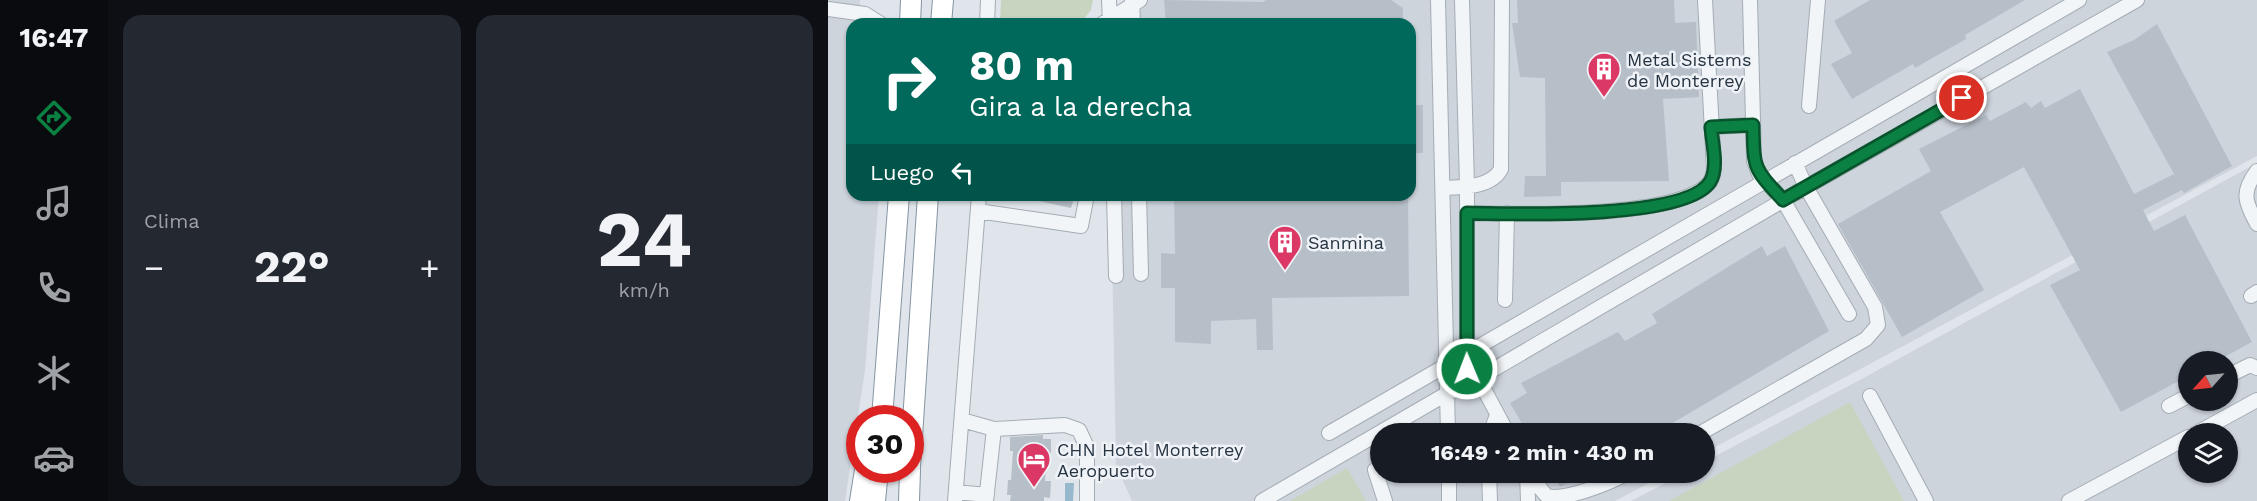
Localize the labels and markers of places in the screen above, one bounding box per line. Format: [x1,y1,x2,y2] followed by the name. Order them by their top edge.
[1627,49,1751,91] place label: Metal Sistems de Monterrey
[1586,51,1622,98] building icon: Metal Sistems de Monterrey
[1936,72,1987,123] pin
[1267,224,1303,271] building icon: Sanmina
[1308,232,1384,253] place label: Sanmina
[1057,439,1244,481] place label: CHN Hotel Monterrey Aeropuerto
[1016,441,1052,488] hotel icon: CHN Hotel Monterrey Aeropuerto

